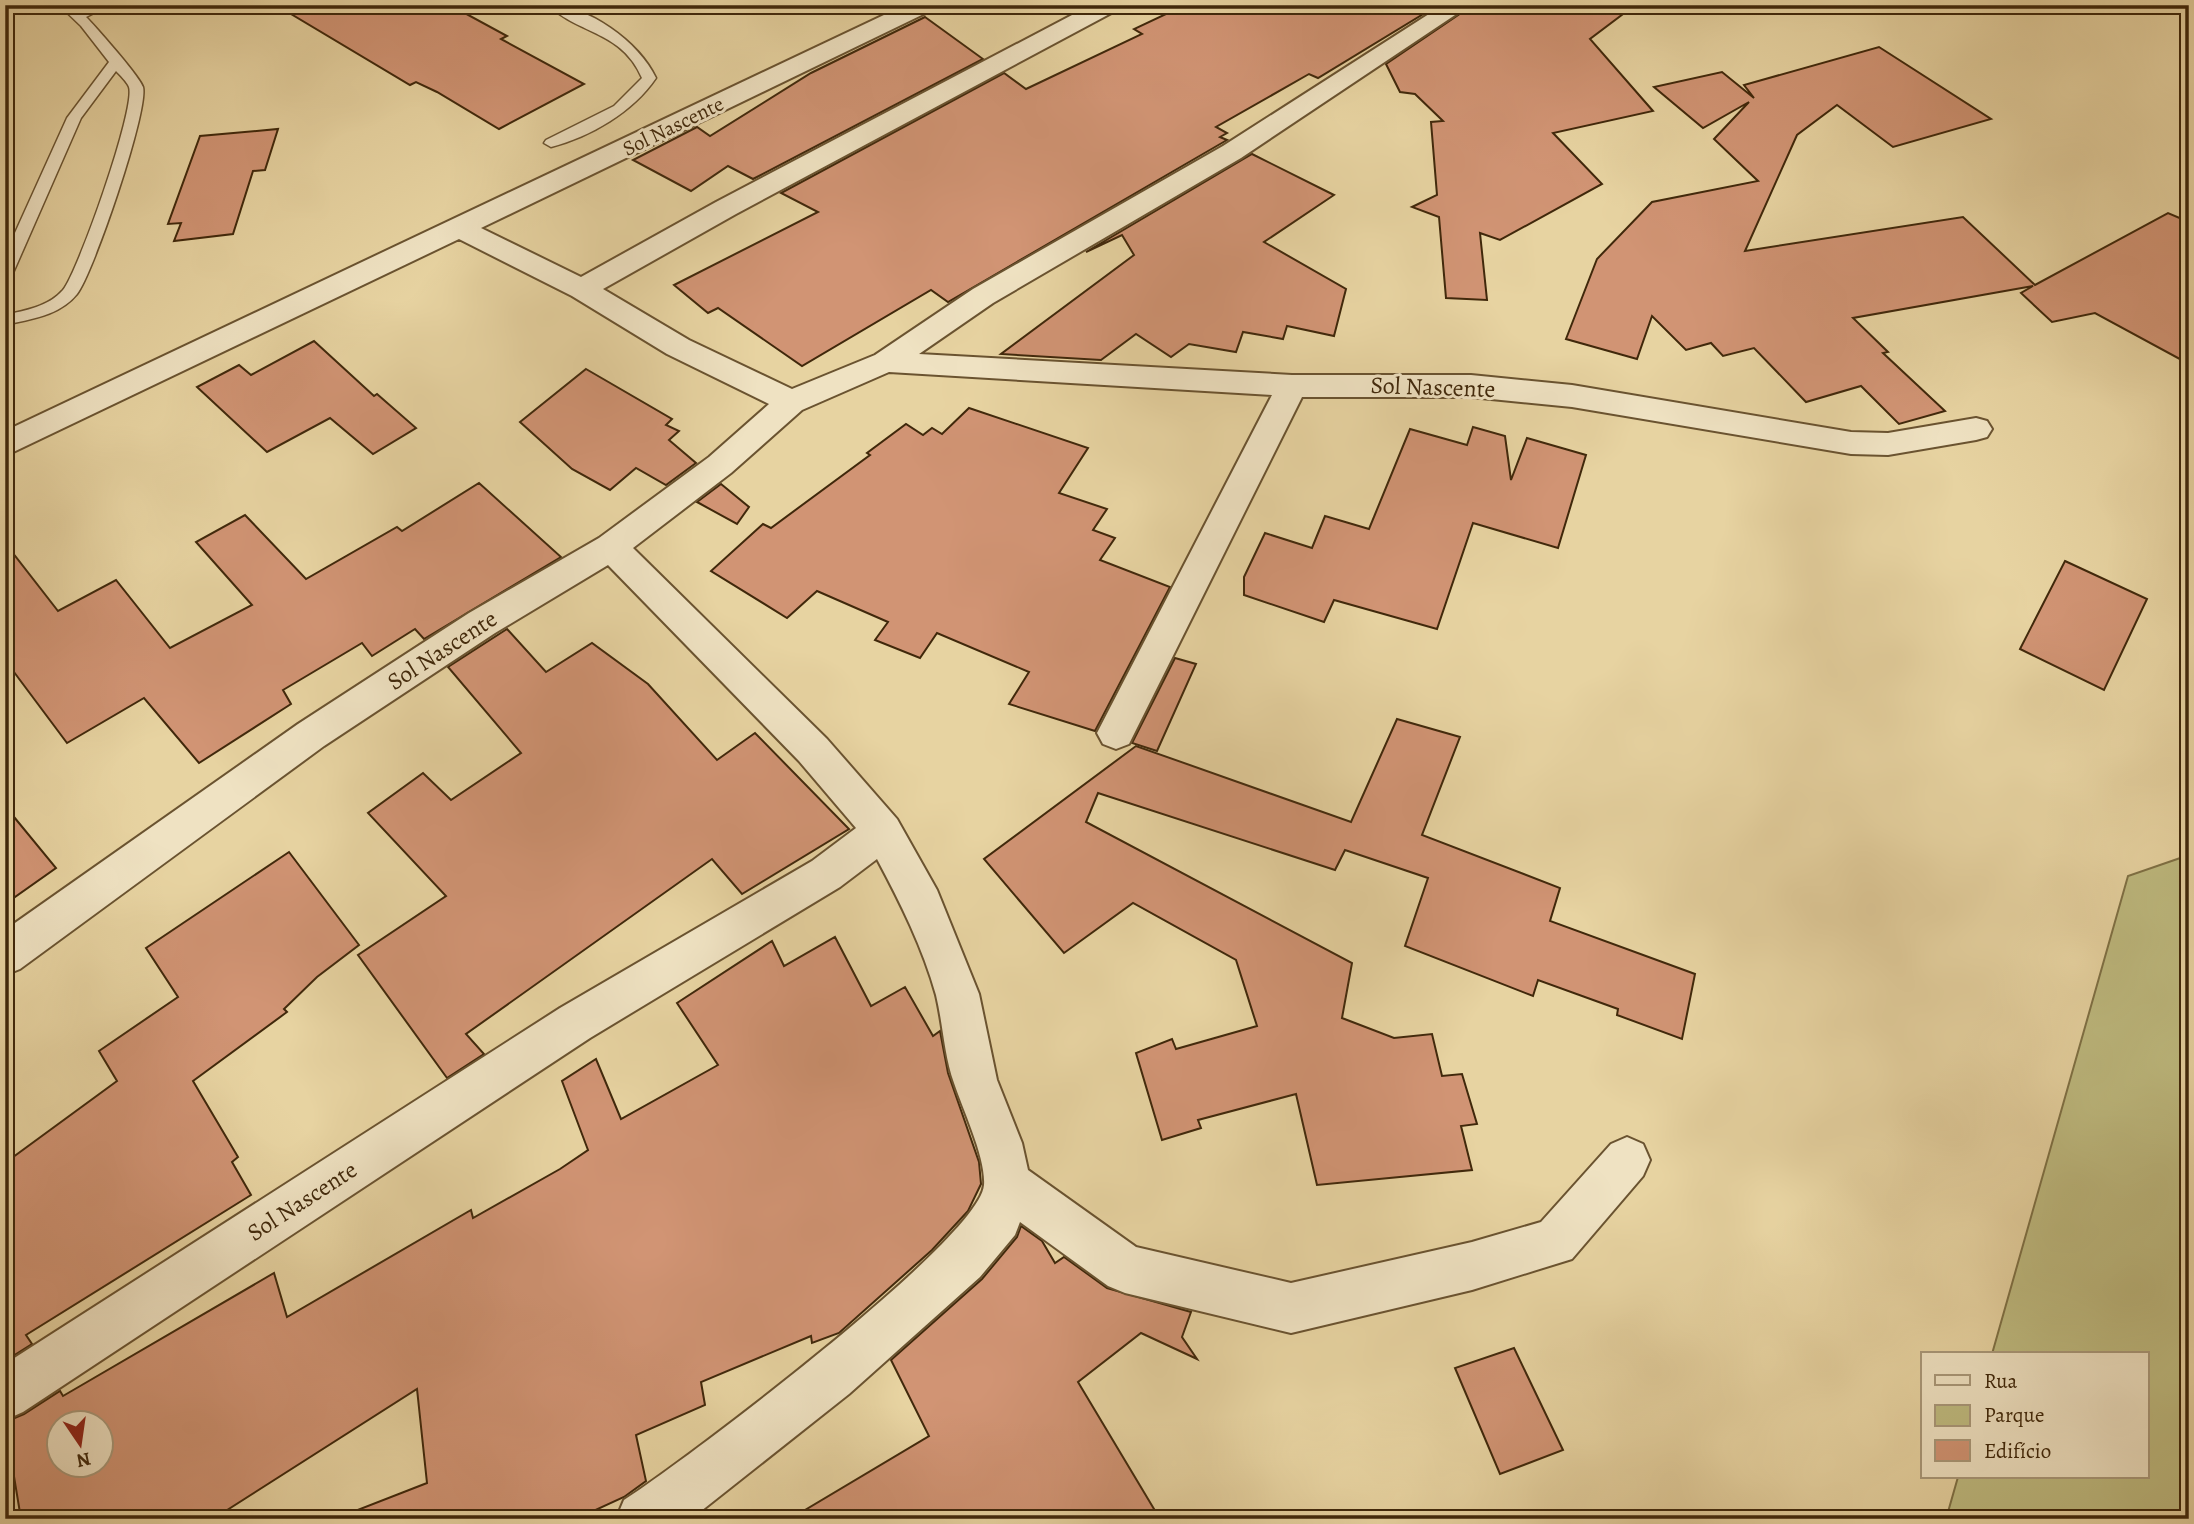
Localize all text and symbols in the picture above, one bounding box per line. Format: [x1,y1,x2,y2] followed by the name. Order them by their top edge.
[618,89,728,163] street label: Sol Nascente
[1370,369,1496,405] street label: Sol Nascente
[381,603,503,697] street label: Sol Nascente
[241,1154,363,1248] street label: Sol Nascente
[1921,1352,2148,1478] legend
[1984,1367,2018,1395] text: Rua
[1984,1401,2044,1429] text: Parque
[46,1408,116,1478] north arrow
[1984,1437,2051,1465] text: Edifício
[74,1445,93,1474] text: N

